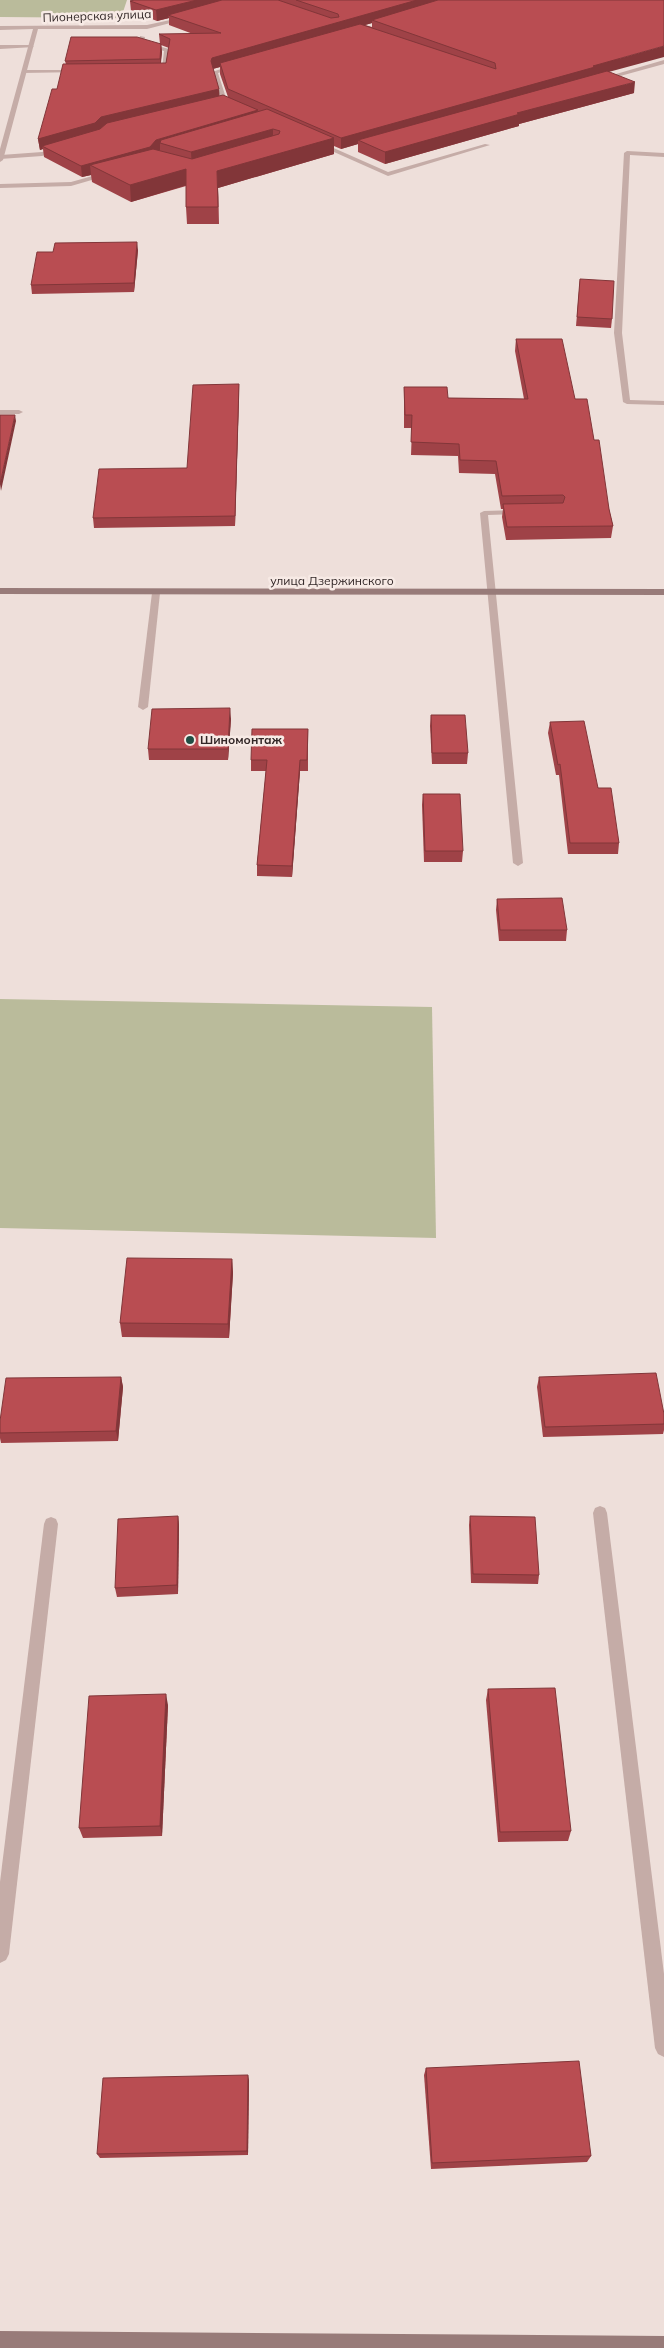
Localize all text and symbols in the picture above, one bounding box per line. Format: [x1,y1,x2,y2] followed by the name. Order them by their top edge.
[42,6,152,25] street label: Пионерская улица
[270,573,394,588] street label: улица Дзержинского
[200,732,283,747] place label: Шиномонтаж
[184,734,196,746] marker: Шиномонтаж

